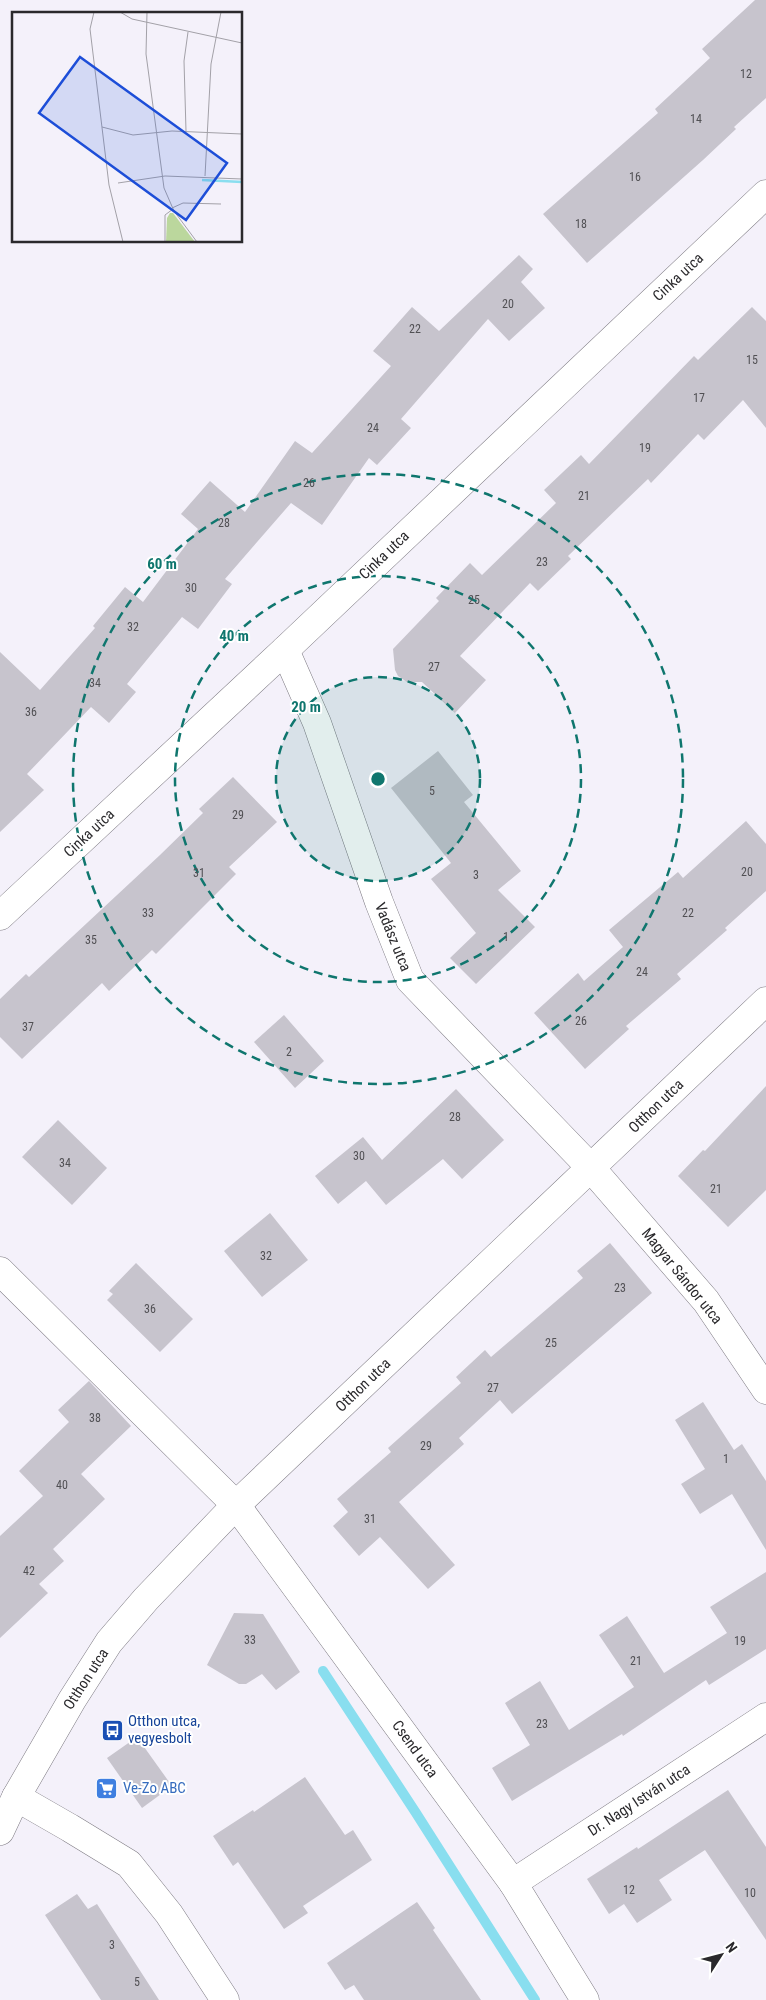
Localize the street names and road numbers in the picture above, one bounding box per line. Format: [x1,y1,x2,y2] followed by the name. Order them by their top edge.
[649,249,707,305] street label: Cinka utca
[355,527,413,583] street label: Cinka utca
[60,805,118,861] street label: Cinka utca
[371,900,415,974] street label: Vadász utca
[625,1075,687,1137] street label: Otthon utca
[638,1224,726,1328] street label: Magyar Sándor utca
[332,1354,394,1416] street label: Otthon utca
[60,1645,112,1713] street label: Otthon utca
[388,1717,442,1781] street label: Csend utca
[585,1760,693,1840] street label: Dr. Nagy István utca

